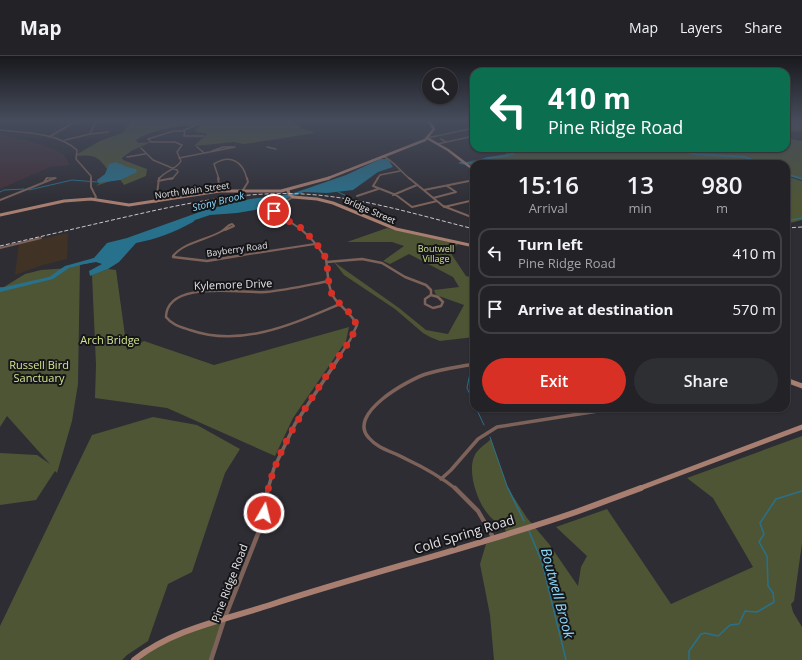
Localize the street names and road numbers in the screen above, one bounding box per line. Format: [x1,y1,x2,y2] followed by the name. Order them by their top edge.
[154,178,230,202] street label: North Main Street
[342,193,398,227] street label: Bridge Street
[206,238,268,260] street label: Bayberry Road
[194,275,272,293] street label: Kylemore Drive
[412,510,516,558] street label: Cold Spring Road
[207,542,251,624] street label: Pine Ridge Road

